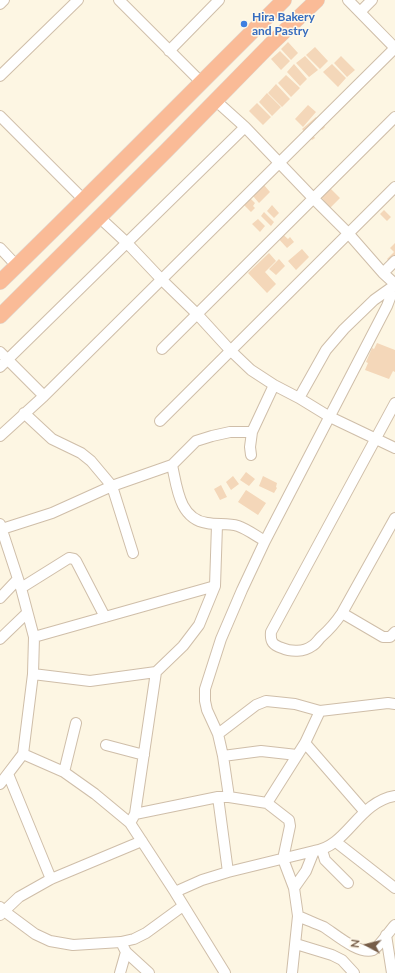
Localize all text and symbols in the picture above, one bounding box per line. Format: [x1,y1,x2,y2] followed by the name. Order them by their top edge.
[252,10,315,38] place label: Hira Bakery and Pastry
[239,19,249,29] marker: Hira Bakery and Pastry
[347,925,387,965] north arrow
[348,938,362,948] text: N

